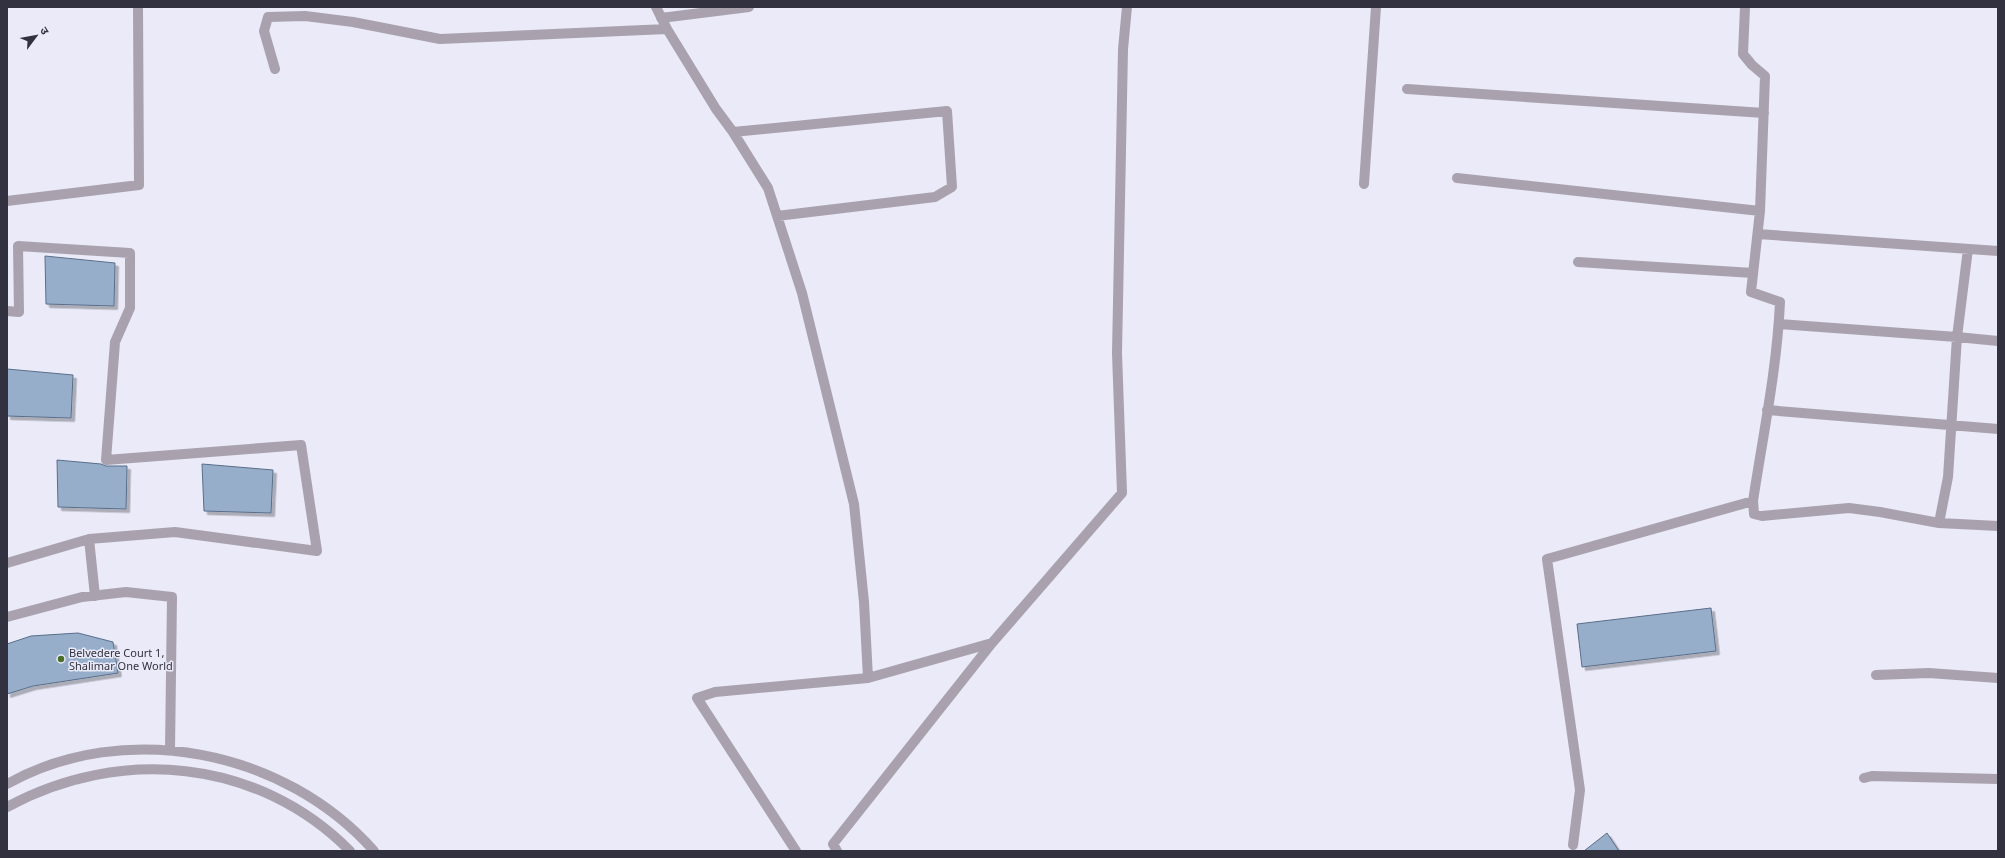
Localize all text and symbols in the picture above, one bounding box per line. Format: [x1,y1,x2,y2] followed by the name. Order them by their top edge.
[16,16,56,56] north arrow
[37,24,53,38] text: उ
[69,645,173,673] place label: Belvedere Court 1, Shalimar One World
[56,654,66,664] marker: Belvedere Court 1, Shalimar One World

